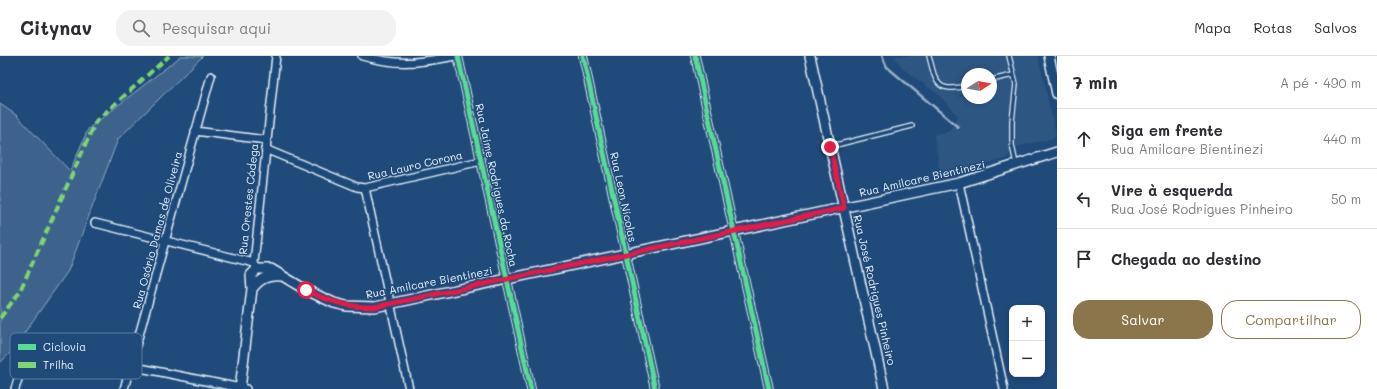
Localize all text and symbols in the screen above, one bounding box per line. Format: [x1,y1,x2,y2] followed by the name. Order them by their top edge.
[116,10,396,46] search box
[20,15,92,40] text: Citynav
[130,17,152,39] icon: search
[162,18,271,38] text: Pesquisar aqui
[1194,18,1231,37] text: Mapa
[1253,18,1292,37] text: Rotas
[1314,18,1357,37] text: Salvos
[961,68,997,104] north arrow
[1073,71,1118,93] text: 7 min
[1280,74,1361,91] text: A pé · 490 m
[472,102,522,268] street label: Rua Jaime Rodrigues da Rocha
[1111,120,1223,140] text: Siga em frente
[1073,128,1095,150] icon: ahead
[1323,130,1361,147] text: 440 m
[821,138,839,156] route end
[1111,140,1263,157] text: Rua Amilcare Bientinezi
[235,143,261,255] street label: Rua Orestes Códega
[366,147,464,183] street label: Rua Lauro Corona
[129,150,185,310] street label: Rua Osório Damas de Oliveira
[607,151,641,243] street label: Rua Leon Nícolas
[858,156,986,200] street label: Rua Amilcare Bientinezi
[1111,180,1233,200] text: Vire à esquerda
[1073,188,1095,210] icon: left
[1331,190,1361,207] text: 50 m
[1111,200,1293,217] text: Rua José Rodrigues Pinheiro
[850,213,900,367] street label: Rua José Rodrigues Pinheiro
[1073,248,1095,270] icon: arrive
[1111,249,1261,269] text: Chegada ao destino
[364,262,494,302] street label: Rua Amilcare Bientinezi
[297,281,315,299] route start
[1073,300,1213,339] button: Salvar
[1221,300,1361,339] button: Compartilhar
[1009,305,1045,377] map controls
[1009,305,1045,341] button: +
[10,333,142,379] legend
[43,339,86,354] text: Ciclovia
[1009,341,1045,377] button: −
[43,357,74,372] text: Trilha

